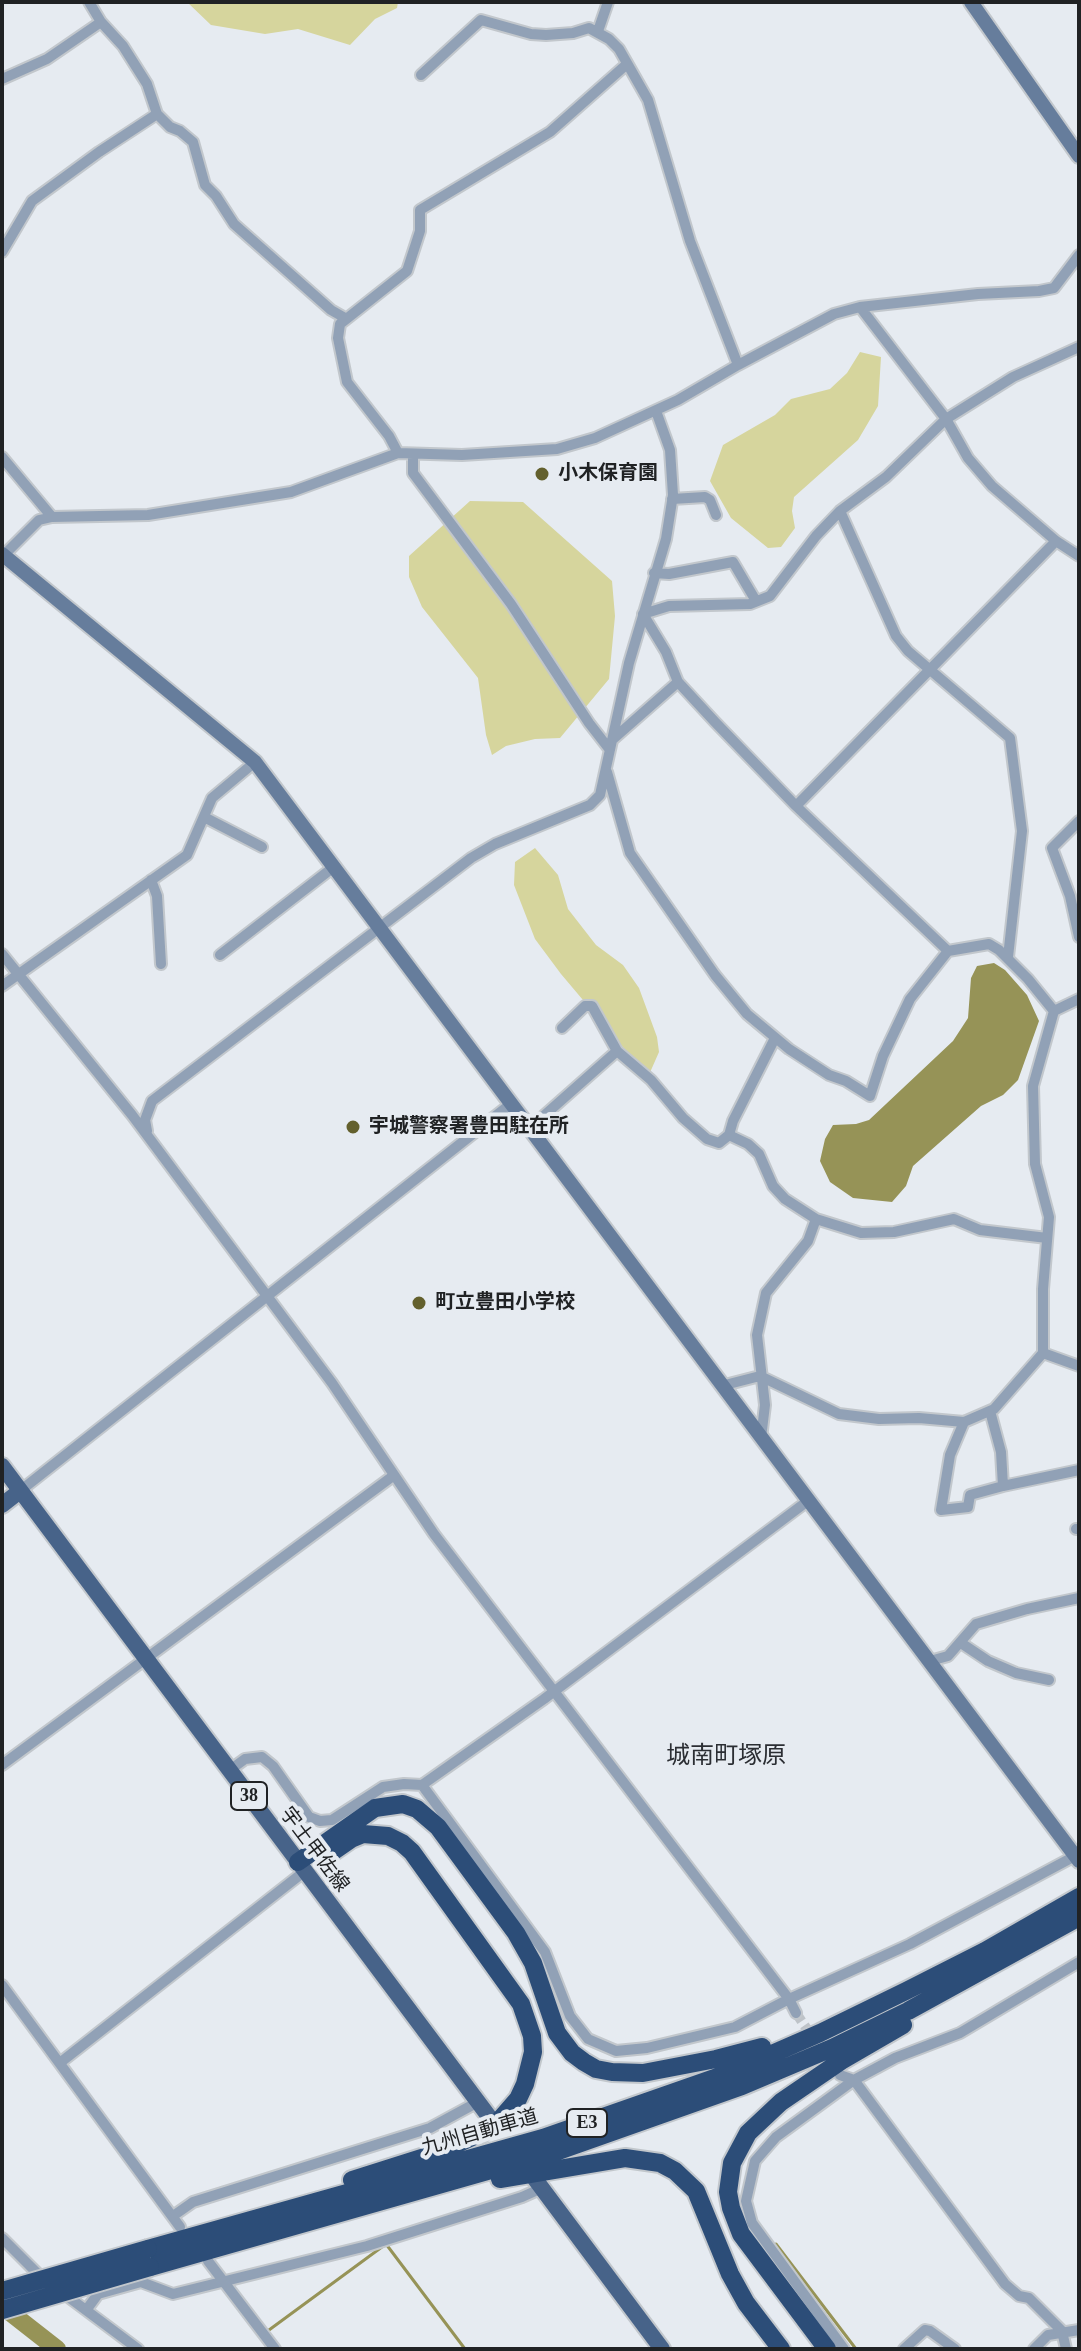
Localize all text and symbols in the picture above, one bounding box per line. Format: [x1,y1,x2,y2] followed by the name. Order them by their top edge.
[558,462,658,486] place label: 小木保育園
[533,465,551,483] marker: 小木保育園
[369,1115,569,1139] place label: 宇城警察署豊田駐在所
[344,1118,362,1136] marker: 宇城警察署豊田駐在所
[435,1291,575,1315] place label: 町立豊田小学校
[410,1294,428,1312] marker: 町立豊田小学校
[666,1743,786,1771] district label: 城南町塚原
[231,1782,267,1810] road number: 38
[274,1803,354,1897] street label: 宇土甲佐線
[419,2105,541,2161] street label: 九州自動車道
[567,2109,607,2137] road number: E3

